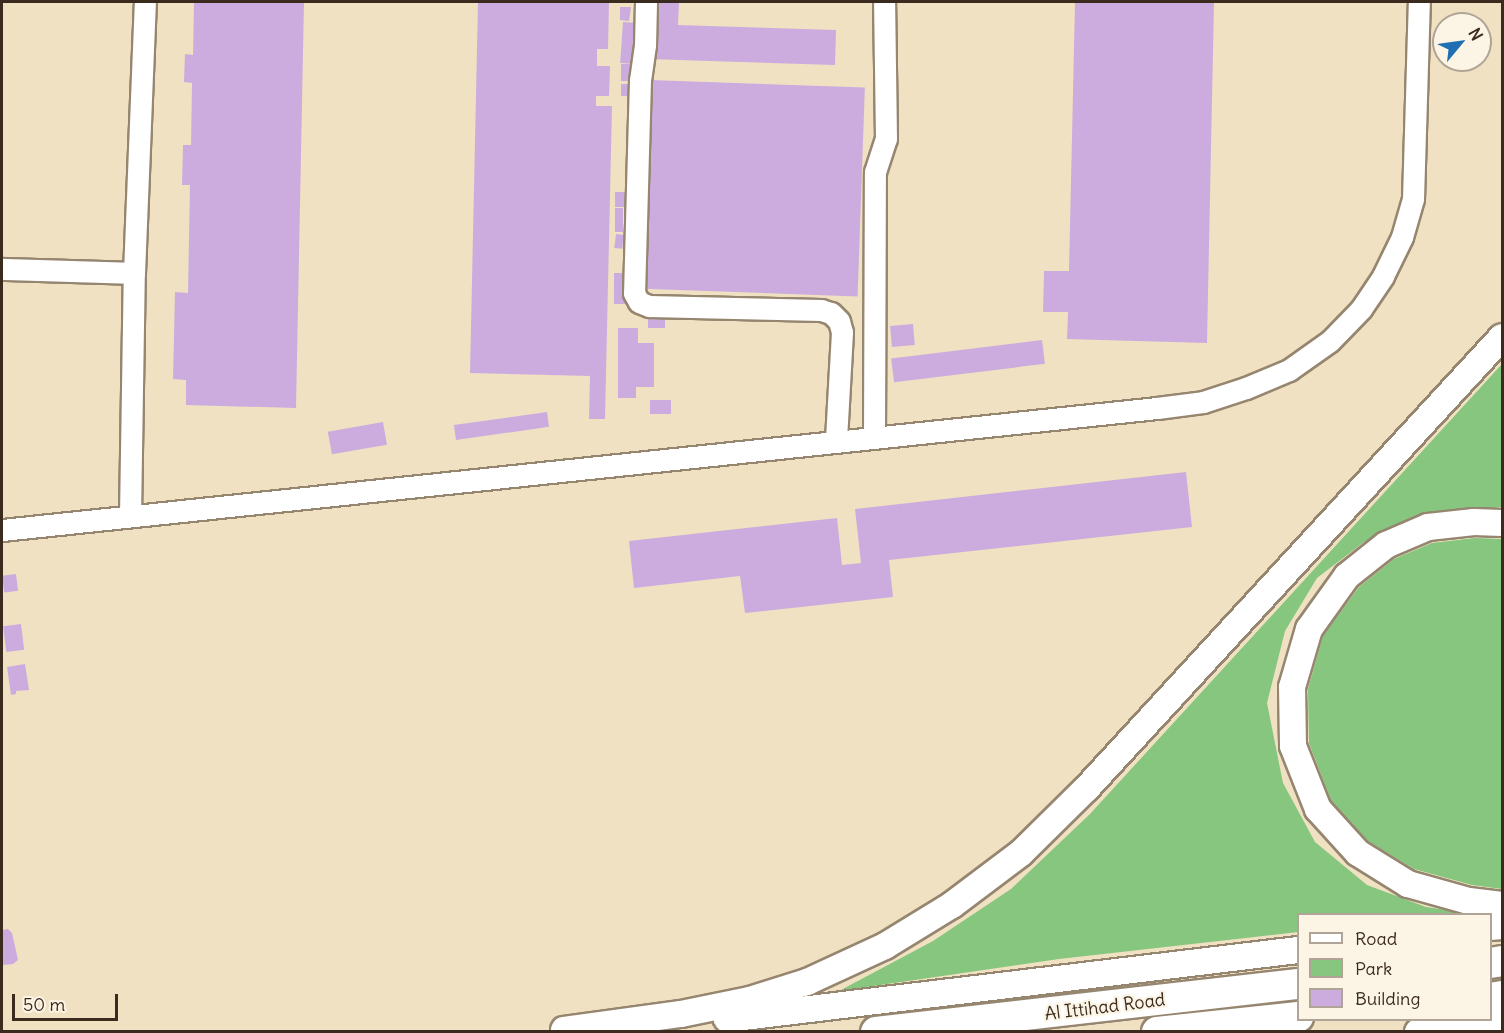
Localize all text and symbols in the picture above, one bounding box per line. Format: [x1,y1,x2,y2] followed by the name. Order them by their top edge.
[1432,12,1492,72] north arrow
[1465,25,1487,44] text: N
[1297,913,1492,1021] legend
[1355,927,1397,950] text: Road
[1355,957,1392,980] text: Park
[15,982,122,1020] scale bar
[1355,987,1420,1010] text: Building
[1044,989,1166,1025] street label: Al Ittihad Road
[23,993,65,1016] text: 50 m

